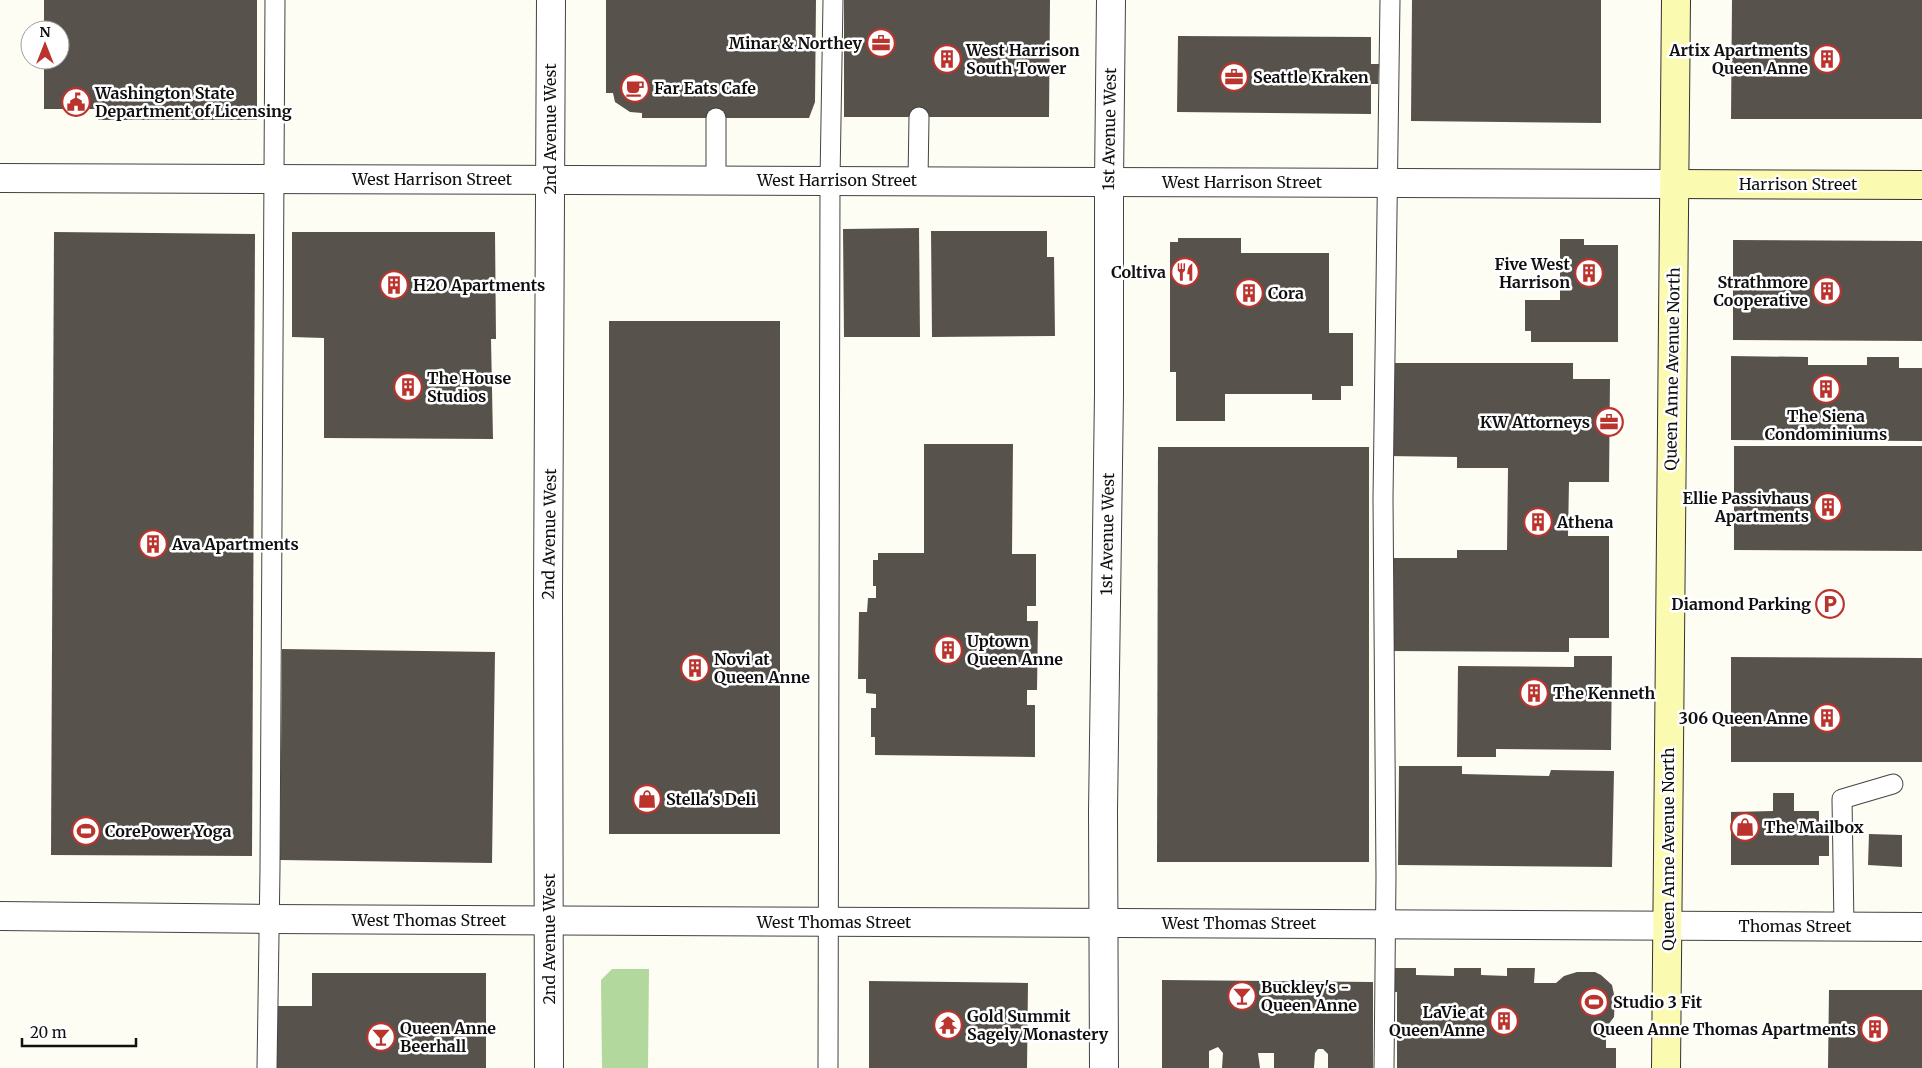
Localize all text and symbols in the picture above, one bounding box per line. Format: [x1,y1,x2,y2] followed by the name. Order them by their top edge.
[20,20,70,70] north arrow
[39,23,51,41] text: N
[866,28,896,58] office icon: Minar & Northey
[729,33,863,53] place label: Minar & Northey
[965,40,1080,78] place label: West Harrison South Tower
[1668,40,1808,78] place label: Artix Apartments Queen Anne
[932,44,962,74] building icon: West Harrison South Tower
[1812,44,1842,74] building icon: Artix Apartments Queen Anne
[1219,62,1249,92] office icon: Seattle Kraken
[540,63,560,195] street label: 2nd Avenue West
[1098,67,1120,191] street label: 1st Avenue West
[1253,67,1369,87] place label: Seattle Kraken
[620,73,650,103] cafe icon: Far Eats Cafe
[654,78,756,98] place label: Far Eats Cafe
[94,83,292,121] place label: Washington State Department of Licensing
[61,87,91,117] public building icon: Washington State Department of Licensing
[351,169,513,189] street label: West Harrison Street
[756,170,918,190] street label: West Harrison Street
[1161,172,1323,192] street label: West Harrison Street
[1739,174,1858,194] street label: Harrison Street
[1494,254,1571,292] place label: Five West Harrison
[1170,257,1200,287] restaurant icon: Coltiva
[1574,258,1604,288] building icon: Five West Harrison
[1111,262,1166,282] place label: Coltiva
[1660,267,1684,471] street label: Queen Anne Avenue North
[379,270,409,300] building icon: H2O Apartments
[1714,272,1808,310] place label: Strathmore Cooperative
[413,275,545,295] place label: H2O Apartments
[1812,276,1842,306] building icon: Strathmore Cooperative
[1234,278,1264,308] building icon: Cora
[1268,283,1304,303] place label: Cora
[427,368,512,406] place label: The House Studios
[393,372,423,402] building icon: The House Studios
[1811,374,1841,404] building icon: The Siena Condominiums
[1765,406,1887,444] place label: The Siena Condominiums
[1594,407,1624,437] office icon: KW Attorneys
[1480,412,1590,432] place label: KW Attorneys
[538,467,560,600] street label: 2nd Avenue West
[1096,472,1118,596] street label: 1st Avenue West
[1682,488,1809,526] place label: Ellie Passivhaus Apartments
[1813,492,1843,522] building icon: Ellie Passivhaus Apartments
[1523,507,1553,537] building icon: Athena
[1556,512,1614,532] place label: Athena
[138,529,168,559] building icon: Ava Apartments
[171,534,299,554] place label: Ava Apartments
[1815,589,1845,619] parking icon: Diamond Parking
[1671,594,1811,614] place label: Diamond Parking
[967,631,1063,669] place label: Uptown Queen Anne
[933,635,963,665] building icon: Uptown Queen Anne
[714,649,810,687] place label: Novi at Queen Anne
[680,653,710,683] building icon: Novi at Queen Anne
[1519,678,1549,708] building icon: The Kenneth
[1553,683,1656,703] place label: The Kenneth
[1812,703,1842,733] building icon: 306 Queen Anne
[1679,708,1808,728] place label: 306 Queen Anne
[1658,747,1678,951] street label: Queen Anne Avenue North
[632,784,662,814] shop icon: Stella's Deli
[666,789,757,809] place label: Stella's Deli
[1730,812,1760,842] shop icon: The Mailbox
[71,816,101,846] sports icon: CorePower Yoga
[1764,817,1864,837] place label: The Mailbox
[105,821,232,841] place label: CorePower Yoga
[539,873,559,1005] street label: 2nd Avenue West
[351,910,507,930] street label: West Thomas Street
[756,912,912,932] street label: West Thomas Street
[1161,913,1317,933] street label: West Thomas Street
[1739,916,1852,936] street label: Thomas Street
[1261,977,1357,1015] place label: Buckley's - Queen Anne
[1227,981,1257,1011] bar icon: Buckley's - Queen Anne
[1579,987,1609,1017] sports icon: Studio 3 Fit
[1613,992,1703,1012] place label: Studio 3 Fit
[1389,1002,1486,1040] place label: LaVie at Queen Anne
[967,1006,1109,1044] place label: Gold Summit Sagely Monastery
[1489,1006,1519,1036] building icon: LaVie at Queen Anne
[933,1010,963,1040] temple icon: Gold Summit Sagely Monastery
[1860,1014,1890,1044] building icon: Queen Anne Thomas Apartments
[22,1016,136,1048] scale bar
[400,1018,496,1056] place label: Queen Anne Beerhall
[1593,1019,1856,1039] place label: Queen Anne Thomas Apartments
[366,1022,396,1052] bar icon: Queen Anne Beerhall
[30,1023,67,1042] text: 20 m

